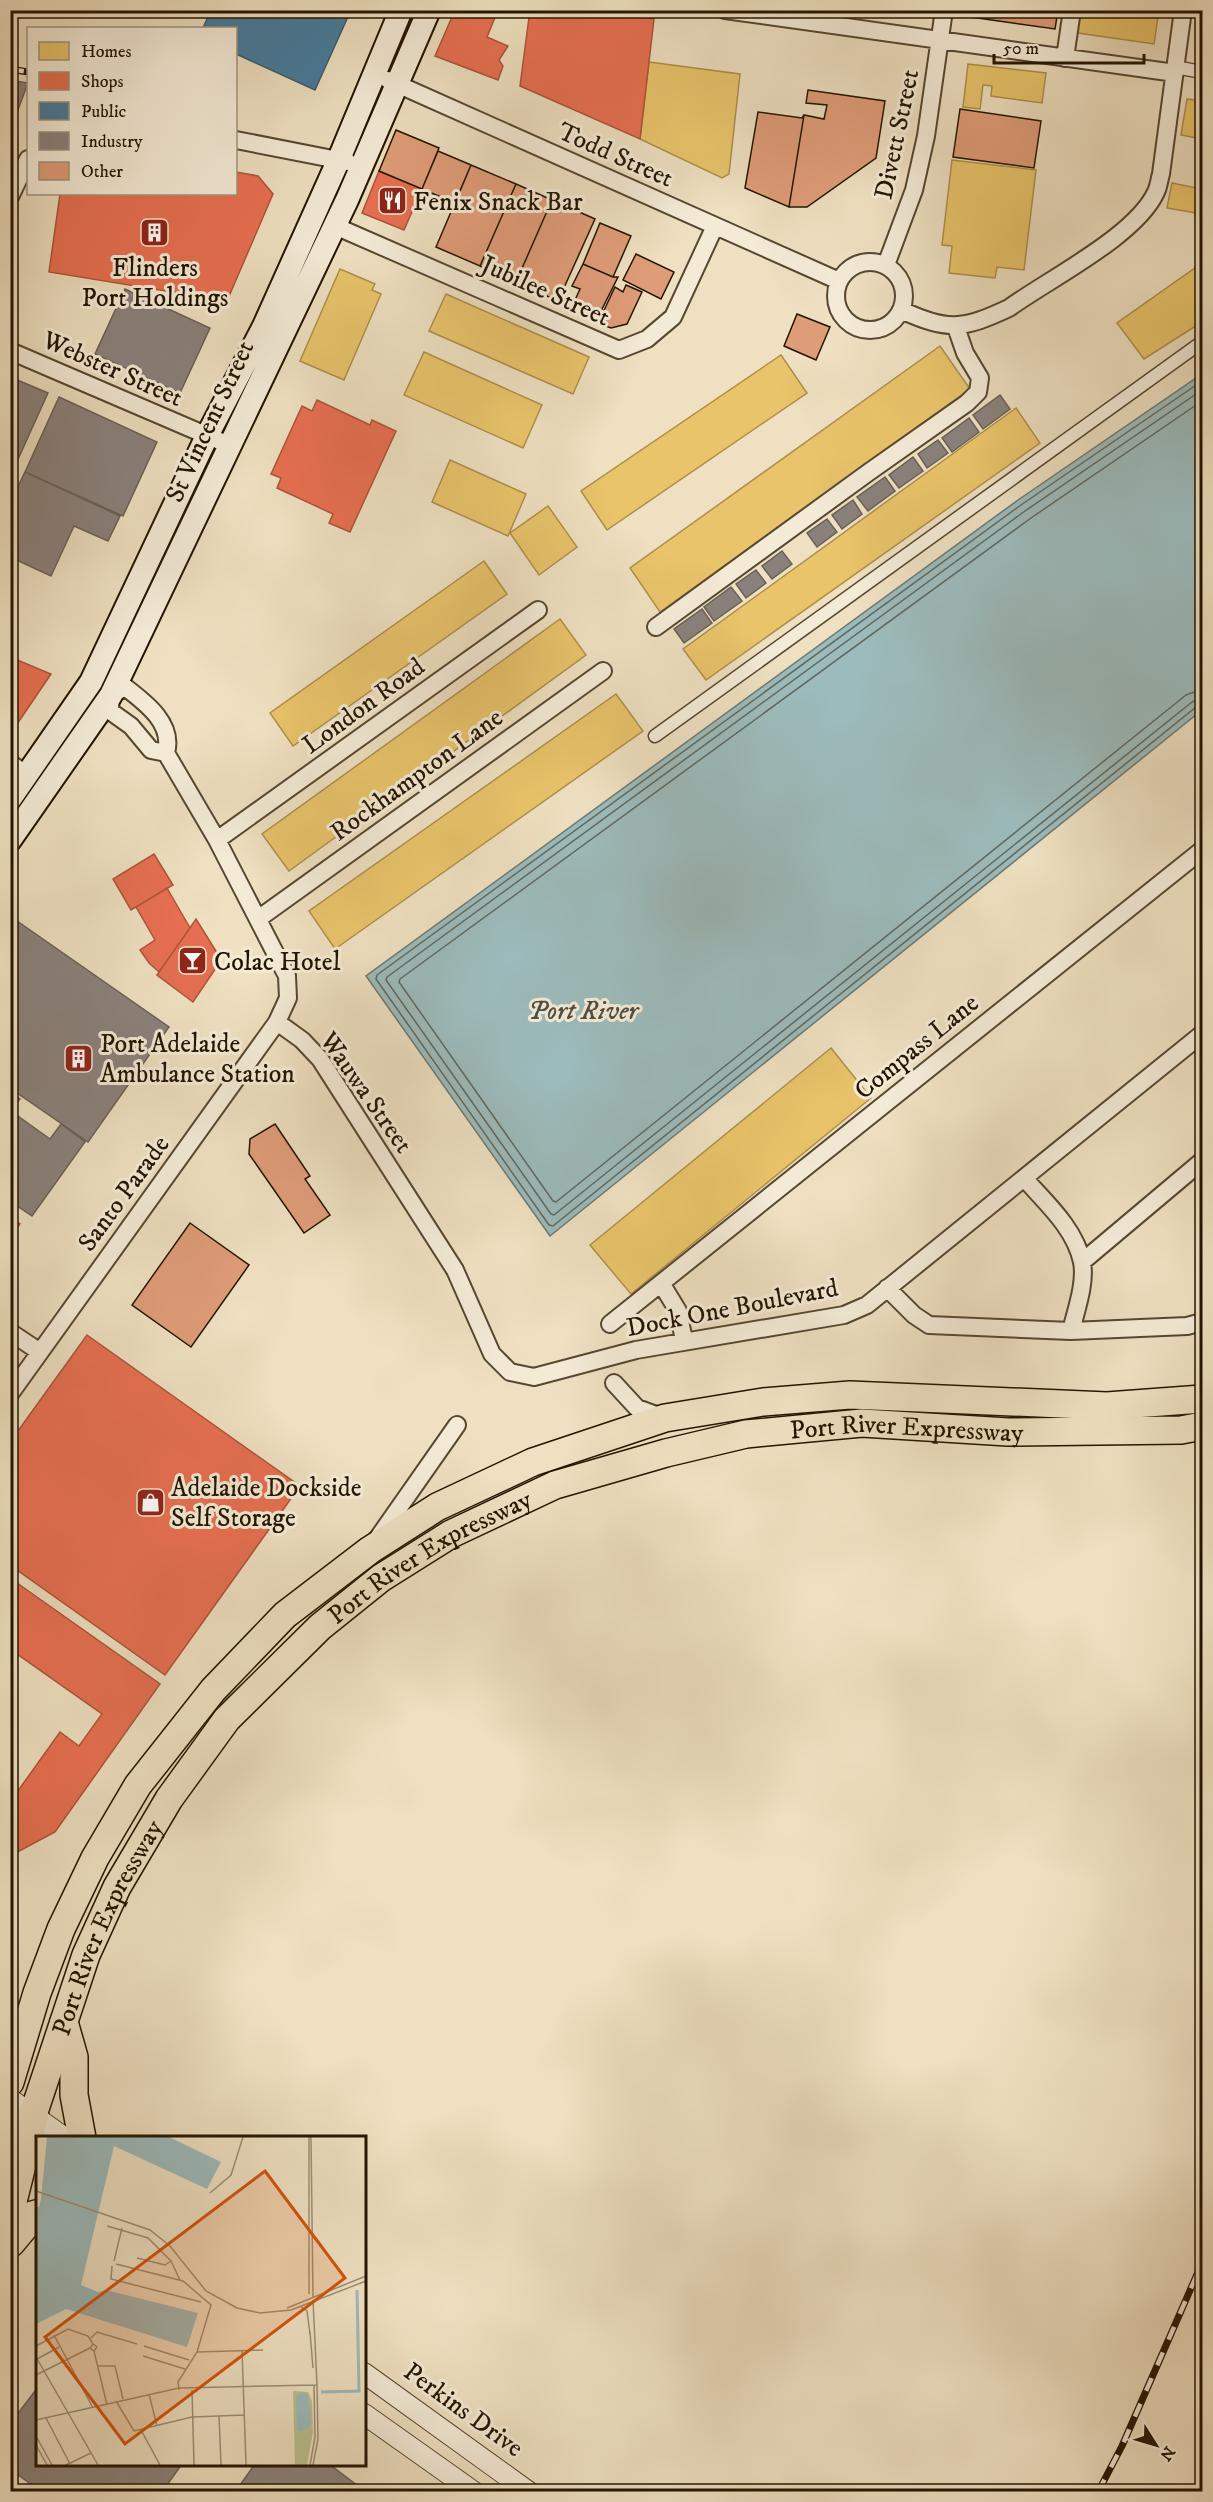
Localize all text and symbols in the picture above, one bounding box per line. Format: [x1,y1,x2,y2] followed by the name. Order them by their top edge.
[27,27,237,195] legend
[994,27,1144,65] scale bar
[1003,38,1039,60] text: 50 m
[81,41,132,63] text: Homes
[868,66,927,202] street label: Divett Street
[81,71,124,93] text: Shops
[81,101,127,123] text: Public
[553,115,678,195] street label: Todd Street
[81,131,143,153] text: Industry
[81,161,123,183] text: Other
[376,185,408,217] restaurant icon: Fenix Snack Bar
[413,186,583,219] place label: Fenix Snack Bar
[139,217,171,249] building icon: Flinders Port Holdings
[474,247,615,334] street label: Jubilee Street
[81,252,229,315] place label: Flinders Port Holdings
[36,323,188,415] street label: Webster Street
[158,335,262,508] street label: St Vincent Street
[296,651,432,762] street label: London Road
[324,702,510,849] street label: Rockhampton Lane
[177,945,209,977] bar icon: Colac Hotel
[214,946,341,979] place label: Colac Hotel
[848,987,986,1107] street label: Compass Lane
[528,994,640,1028] water label: Port River
[311,1025,420,1160] street label: Wauwa Street
[100,1028,295,1091] place label: Port Adelaide Ambulance Station
[63,1042,95,1074] building icon: Port Adelaide Ambulance Station
[71,1129,177,1258] street label: Santo Parade
[624,1272,841,1345] street label: Dock One Boulevard
[789,1408,1024,1450] street label: Port River Expressway
[171,1472,361,1535] place label: Adelaide Dockside Self Storage
[321,1483,538,1632] street label: Port River Expressway
[134,1486,166,1518] shop icon: Adelaide Dockside Self Storage
[45,1814,171,2040] street label: Port River Expressway
[36,2136,366,2466] inset map
[397,2356,530,2465] street label: Perkins Drive
[1126,2415,1186,2475] north arrow
[1155,2442,1179,2465] text: N

